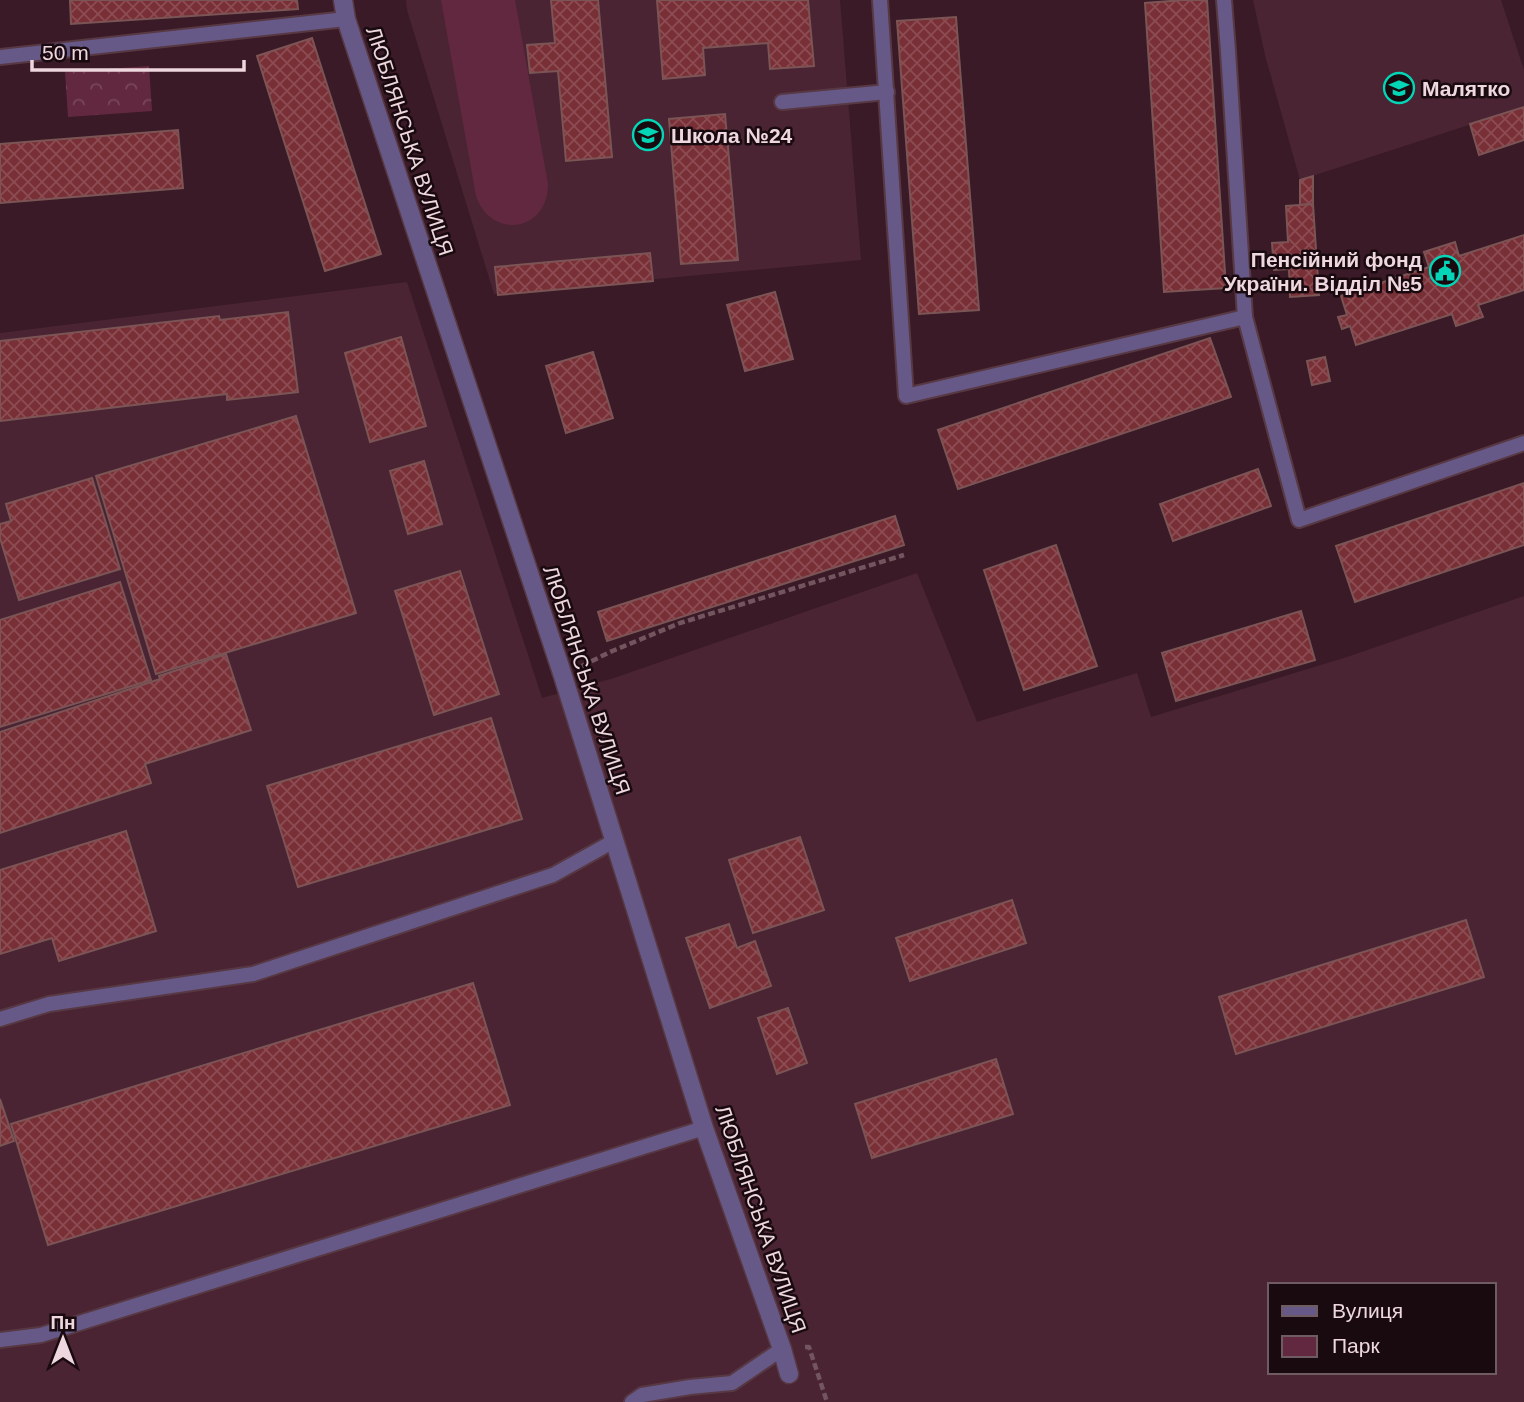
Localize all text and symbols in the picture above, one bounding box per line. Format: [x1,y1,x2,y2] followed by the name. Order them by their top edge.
[362,24,458,258] street label: ЛЮБЛЯНСЬКА ВУЛИЦЯ
[32,28,243,72] scale bar
[42,41,89,64] text: 50 m
[1382,71,1416,105] school or university icon: Малятко
[1422,77,1510,100] place label: Малятко
[631,118,665,152] school or university icon: Школа №24
[671,124,793,147] place label: Школа №24
[1224,248,1422,295] place label: Пенсійний фонд України. Відділ №5
[1428,254,1462,288] public building icon: Пенсійний фонд України. Відділ №5
[539,563,635,797] street label: ЛЮБЛЯНСЬКА ВУЛИЦЯ
[711,1102,811,1336] street label: ЛЮБЛЯНСЬКА ВУЛИЦЯ
[1268,1283,1496,1374] legend
[1332,1299,1403,1322] text: Вулиця
[28,1304,98,1374] north arrow
[50,1312,76,1333] text: Пн
[1332,1334,1380,1357] text: Парк

